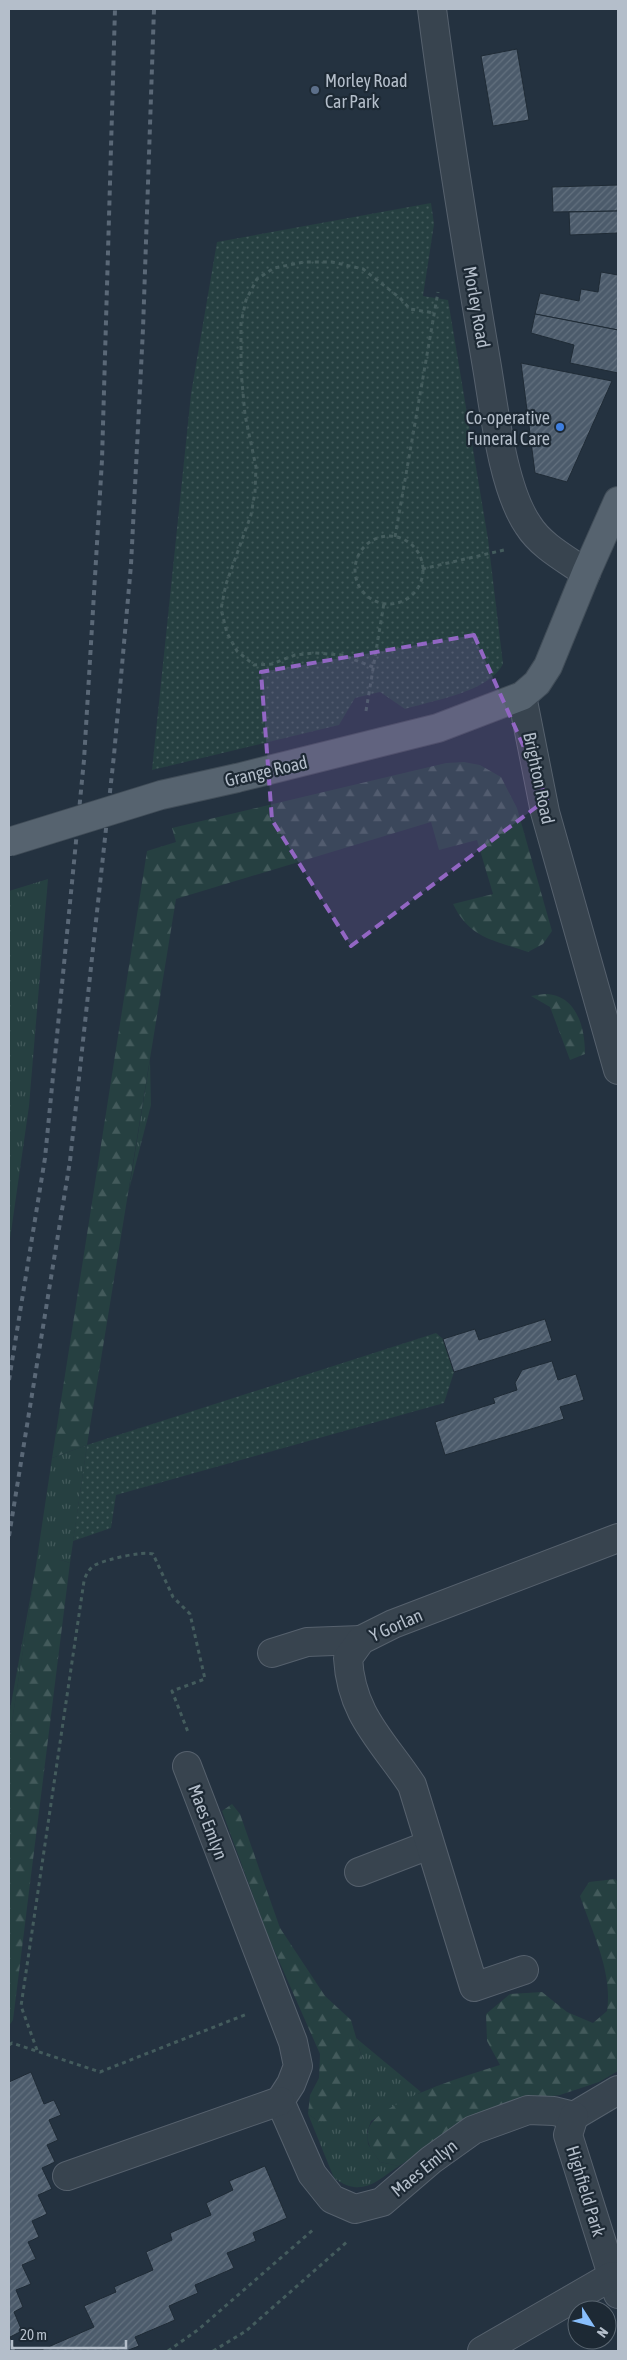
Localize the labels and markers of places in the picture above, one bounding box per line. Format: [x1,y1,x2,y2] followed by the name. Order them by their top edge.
[325,70,408,112] place label: Morley Road Car Park
[309,84,321,96] marker: Morley Road Car Park
[466,407,550,449] place label: Co-operative Funeral Care
[554,421,566,433] marker: Co-operative Funeral Care

